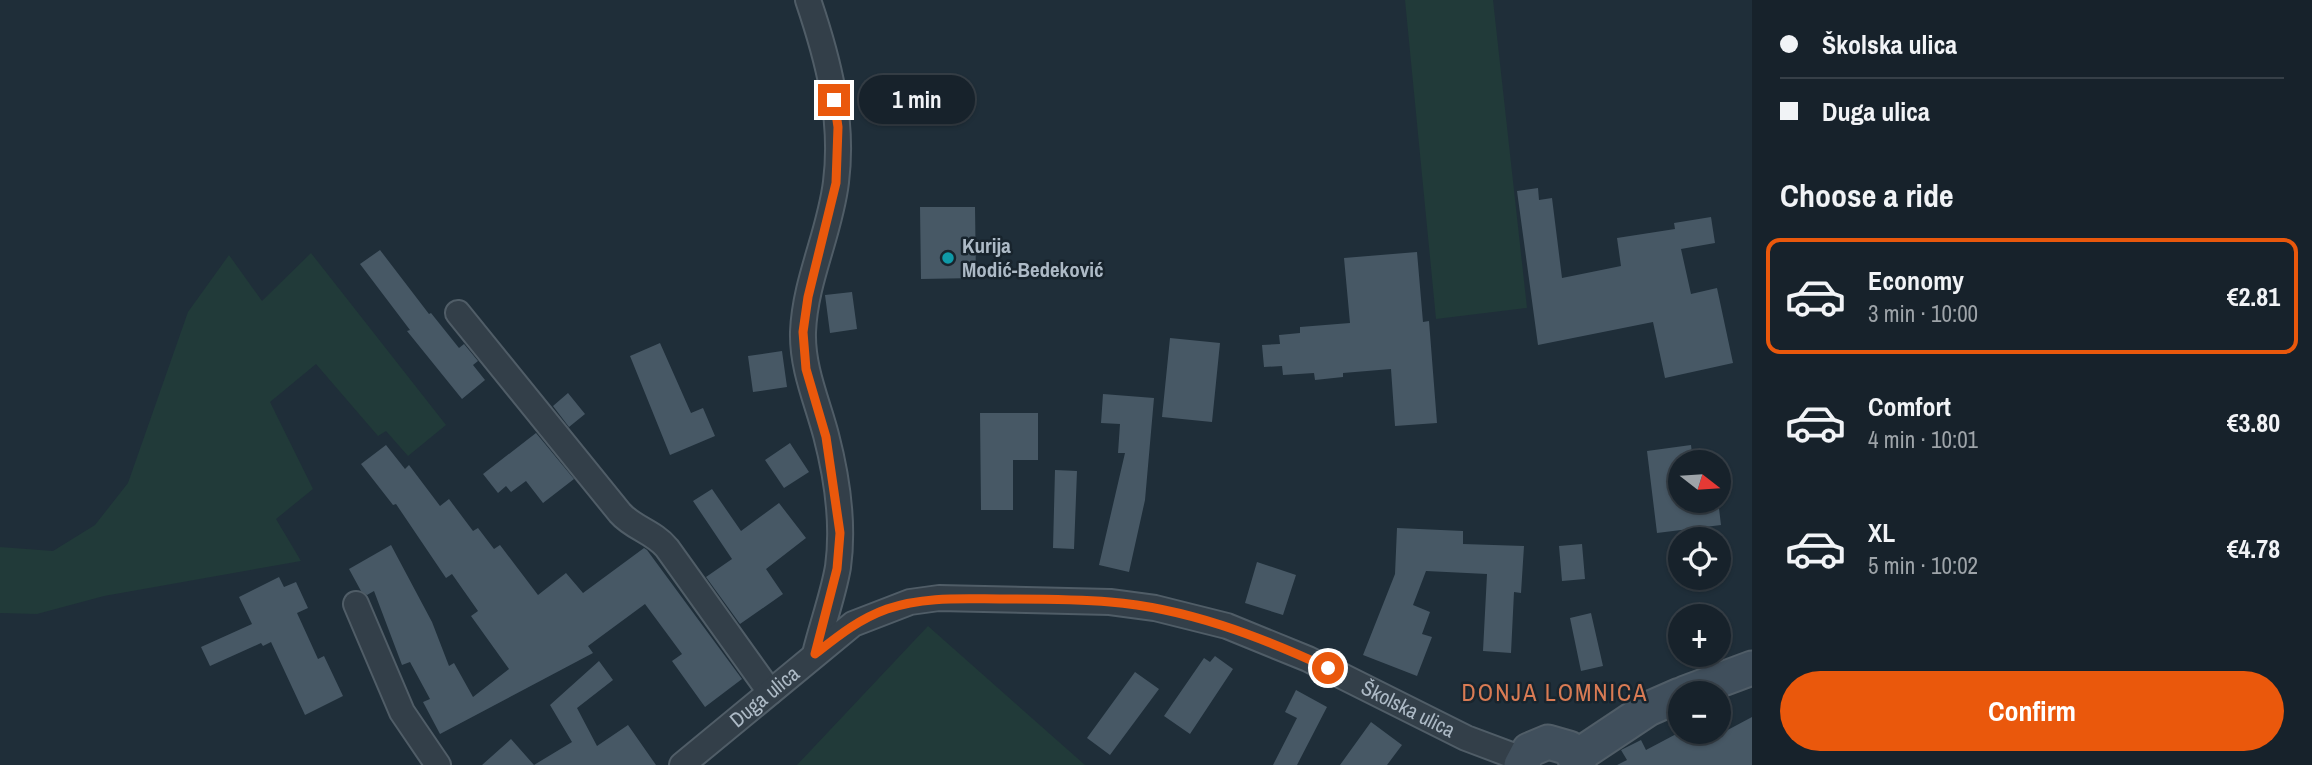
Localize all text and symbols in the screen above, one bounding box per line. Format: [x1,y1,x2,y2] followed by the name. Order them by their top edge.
[1822,27,1957,62] text: Školska ulica
[858,76,974,124] callout: 1 min
[818,84,850,116] route end
[892,84,942,115] text: 1 min
[1822,94,1930,129] text: Duga ulica
[1780,174,1954,217] text: Choose a ride
[962,231,1104,284] place label: Kurija Modić-Bedeković
[940,250,956,266] marker: Kurija Modić-Bedeković
[1868,263,1964,298] text: Economy
[1784,265,1847,328] icon: car
[2227,279,2280,314] text: €2.81
[1868,298,1978,329] text: 3 min · 10:00
[1868,389,1951,424] text: Comfort
[1784,391,1847,454] icon: car
[2227,405,2280,440] text: €3.80
[1868,424,1978,455] text: 4 min · 10:01
[1668,450,1731,513] north arrow
[1668,450,1731,744] map controls
[1868,515,1895,550] text: XL
[1784,517,1847,580] icon: car
[1668,527,1731,590] button: locate
[2227,531,2280,566] text: €4.78
[1868,550,1978,581] text: 5 min · 10:02
[1668,604,1731,667] button: +
[1312,652,1344,684] route start
[723,659,806,734] street label: Duga ulica
[1780,671,2284,751] button: Confirm
[1356,673,1461,744] street label: Školska ulica
[1462,676,1648,708] district label: DONJA LOMNICA
[1668,681,1731,744] button: −

